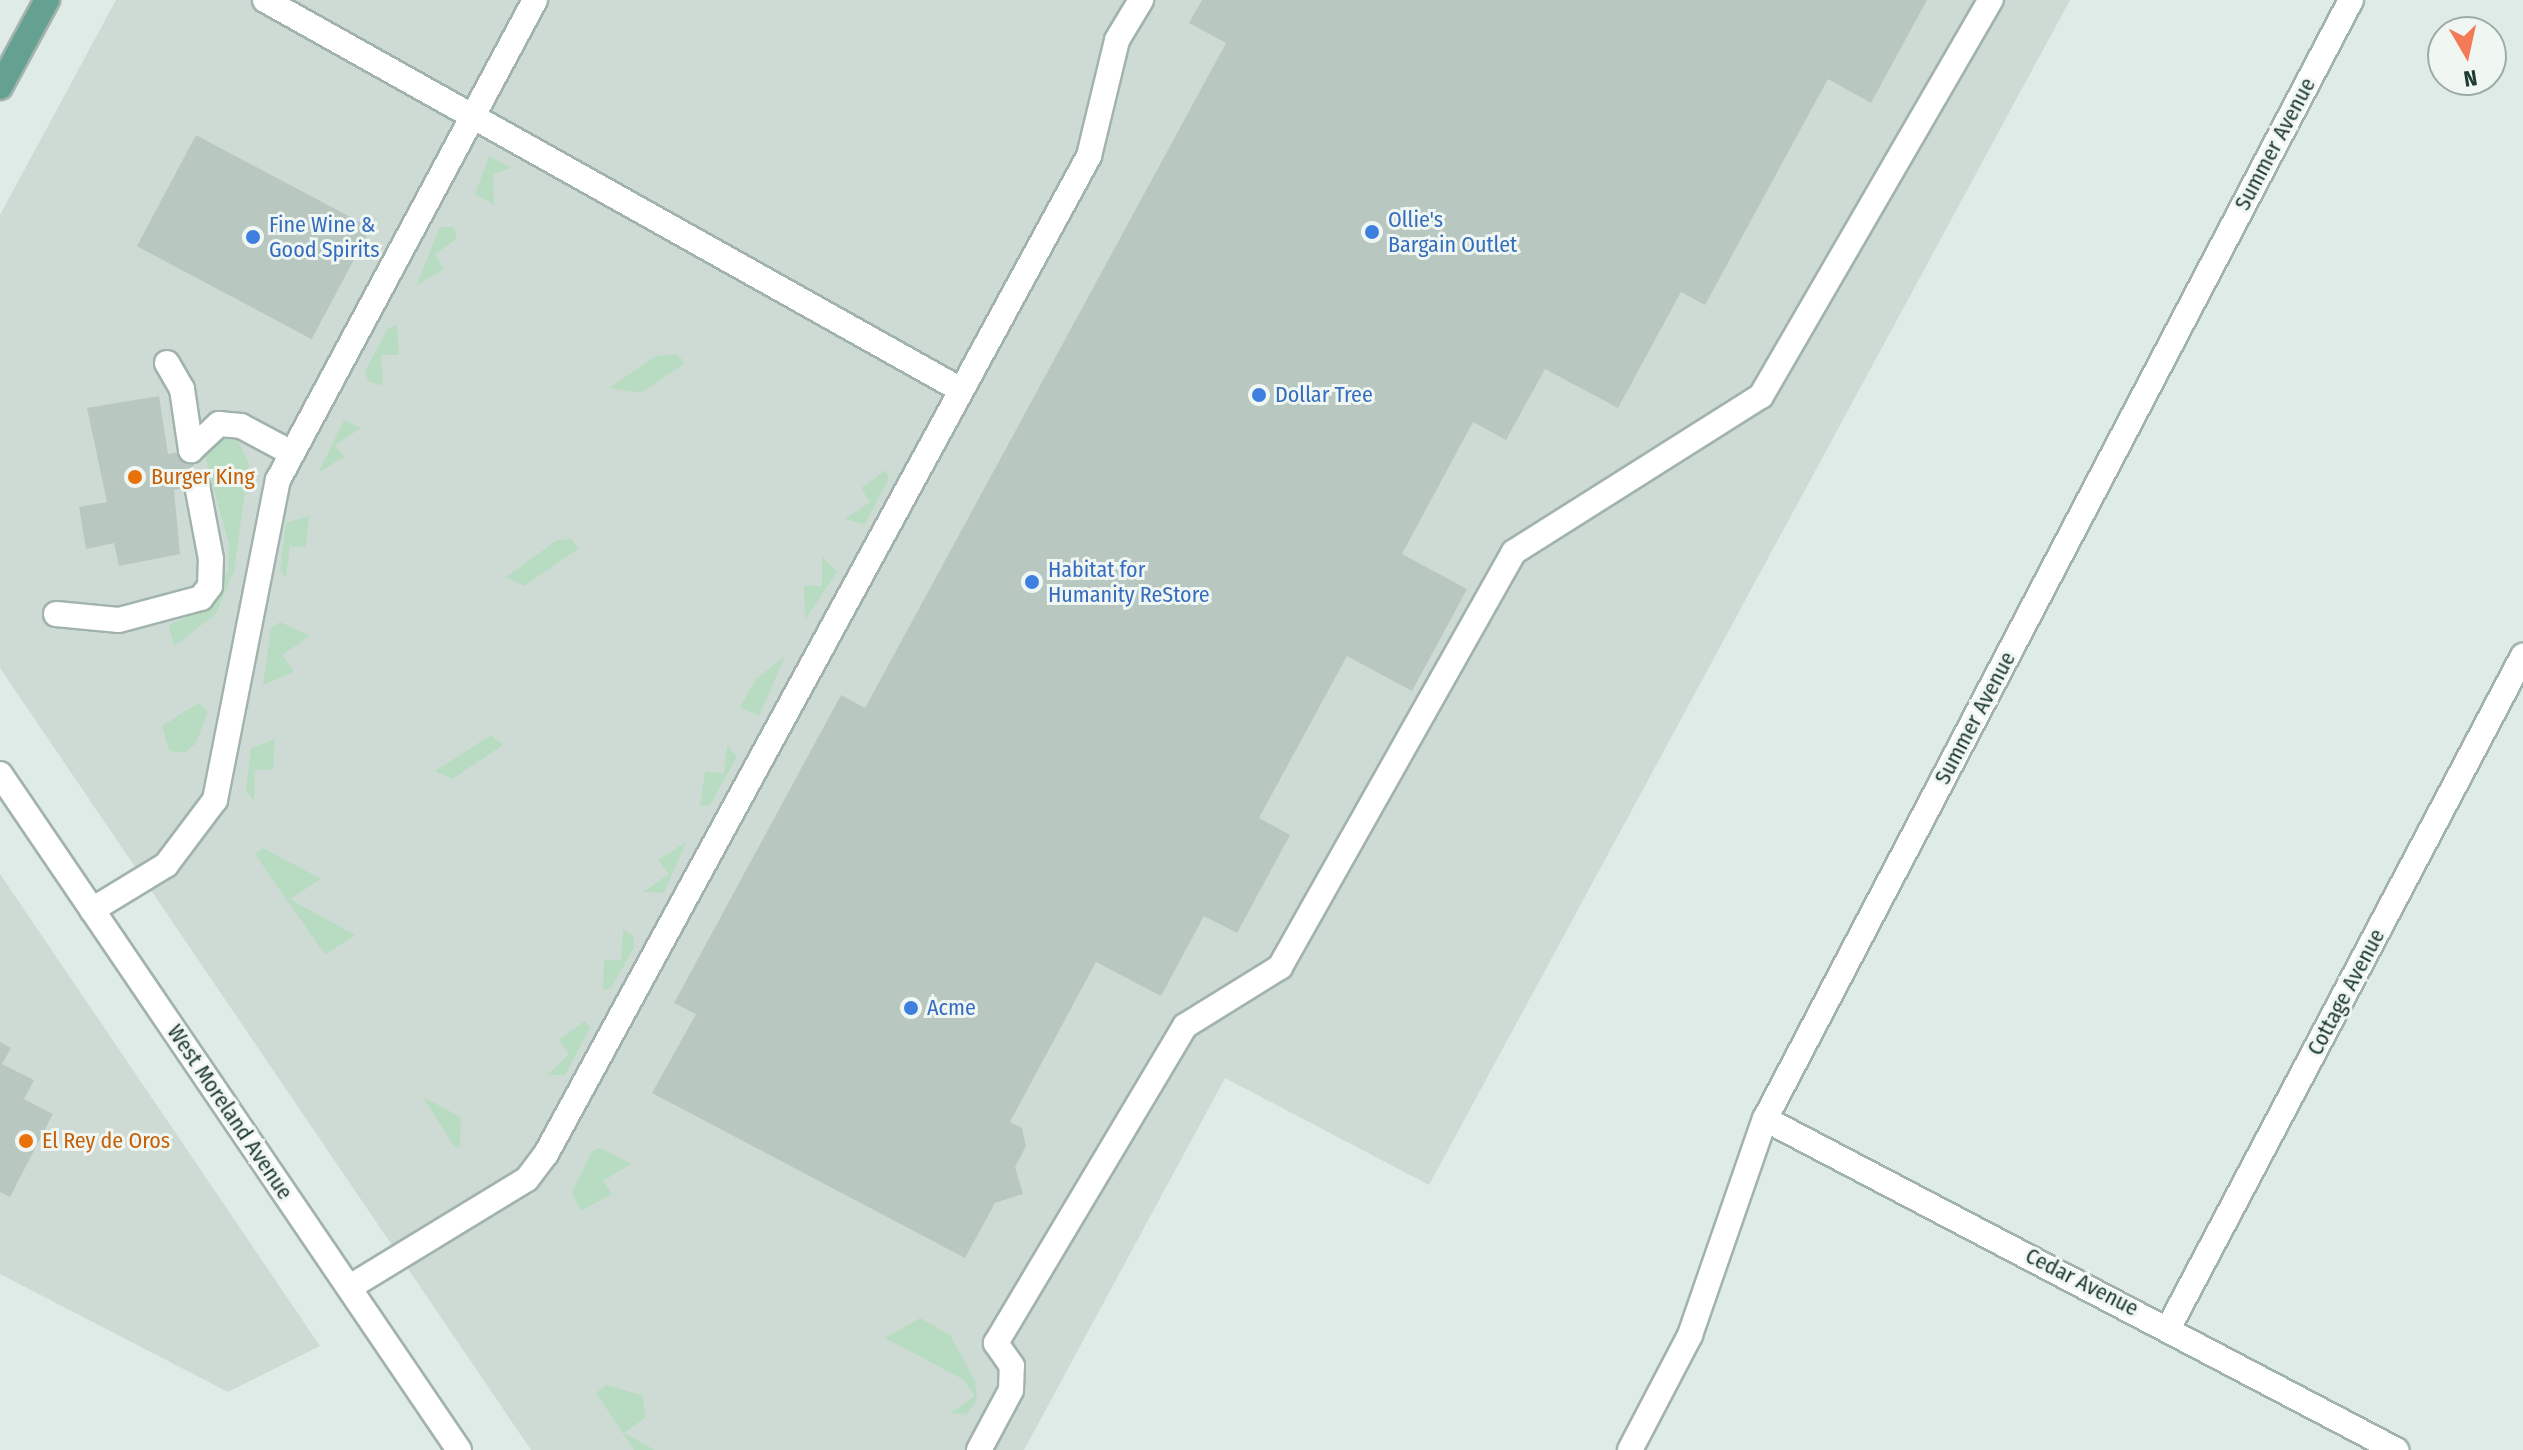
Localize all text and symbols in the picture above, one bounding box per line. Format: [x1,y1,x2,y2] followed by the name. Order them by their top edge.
[2427,16,2507,96] north arrow
[2462,64,2479,93] text: N
[2229,73,2321,215] street label: Summer Avenue
[1388,206,1517,258] place label: Ollie's Bargain Outlet
[269,211,380,262] place label: Fine Wine & Good Spirits
[1363,223,1381,241] marker: Ollie's Bargain Outlet
[244,228,262,246] marker: Fine Wine & Good Spirits
[1275,382,1373,408] place label: Dollar Tree
[1250,386,1268,404] marker: Dollar Tree
[151,464,255,490] place label: Burger King
[126,468,144,486] marker: Burger King
[1048,556,1210,608] place label: Habitat for Humanity ReStore
[1023,573,1041,591] marker: Habitat for Humanity ReStore
[1929,647,2021,789] street label: Summer Avenue
[2302,924,2390,1060] street label: Cottage Avenue
[927,995,976,1021] place label: Acme
[902,999,920,1017] marker: Acme
[162,1020,298,1204] street label: West Moreland Avenue
[42,1128,170,1154] place label: El Rey de Oros
[17,1132,35,1150] marker: El Rey de Oros
[2021,1242,2143,1322] street label: Cedar Avenue

